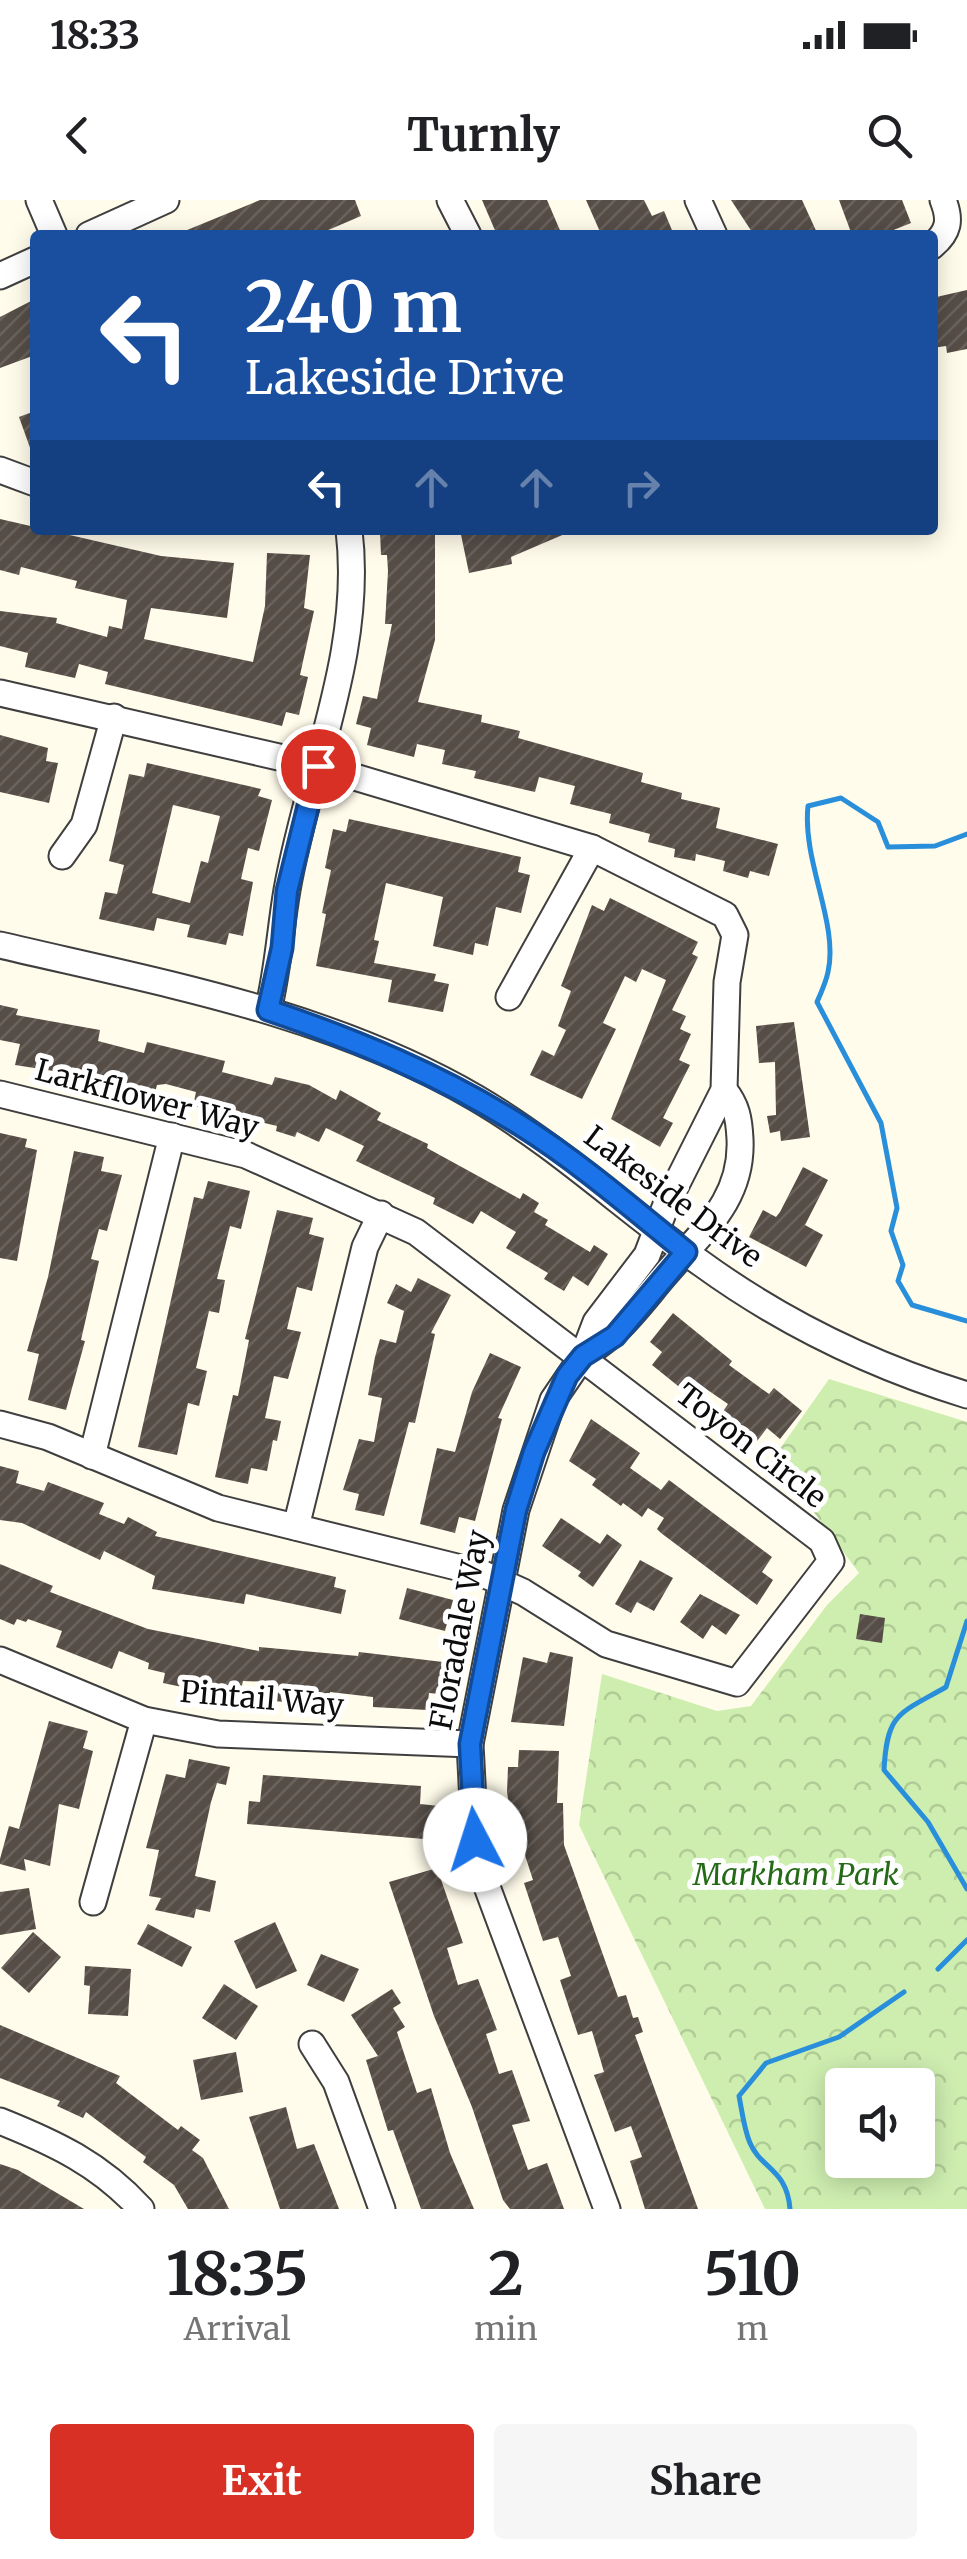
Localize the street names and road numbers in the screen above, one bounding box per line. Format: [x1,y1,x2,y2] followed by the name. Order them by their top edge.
[31,1050,264,1146] street label: Larkflower Way
[577,1117,770,1275] street label: Lakeside Drive
[669,1375,834,1516] street label: Toyon Circle
[421,1526,497,1733] street label: Floradale Way
[179,1672,346,1724] street label: Pintail Way

